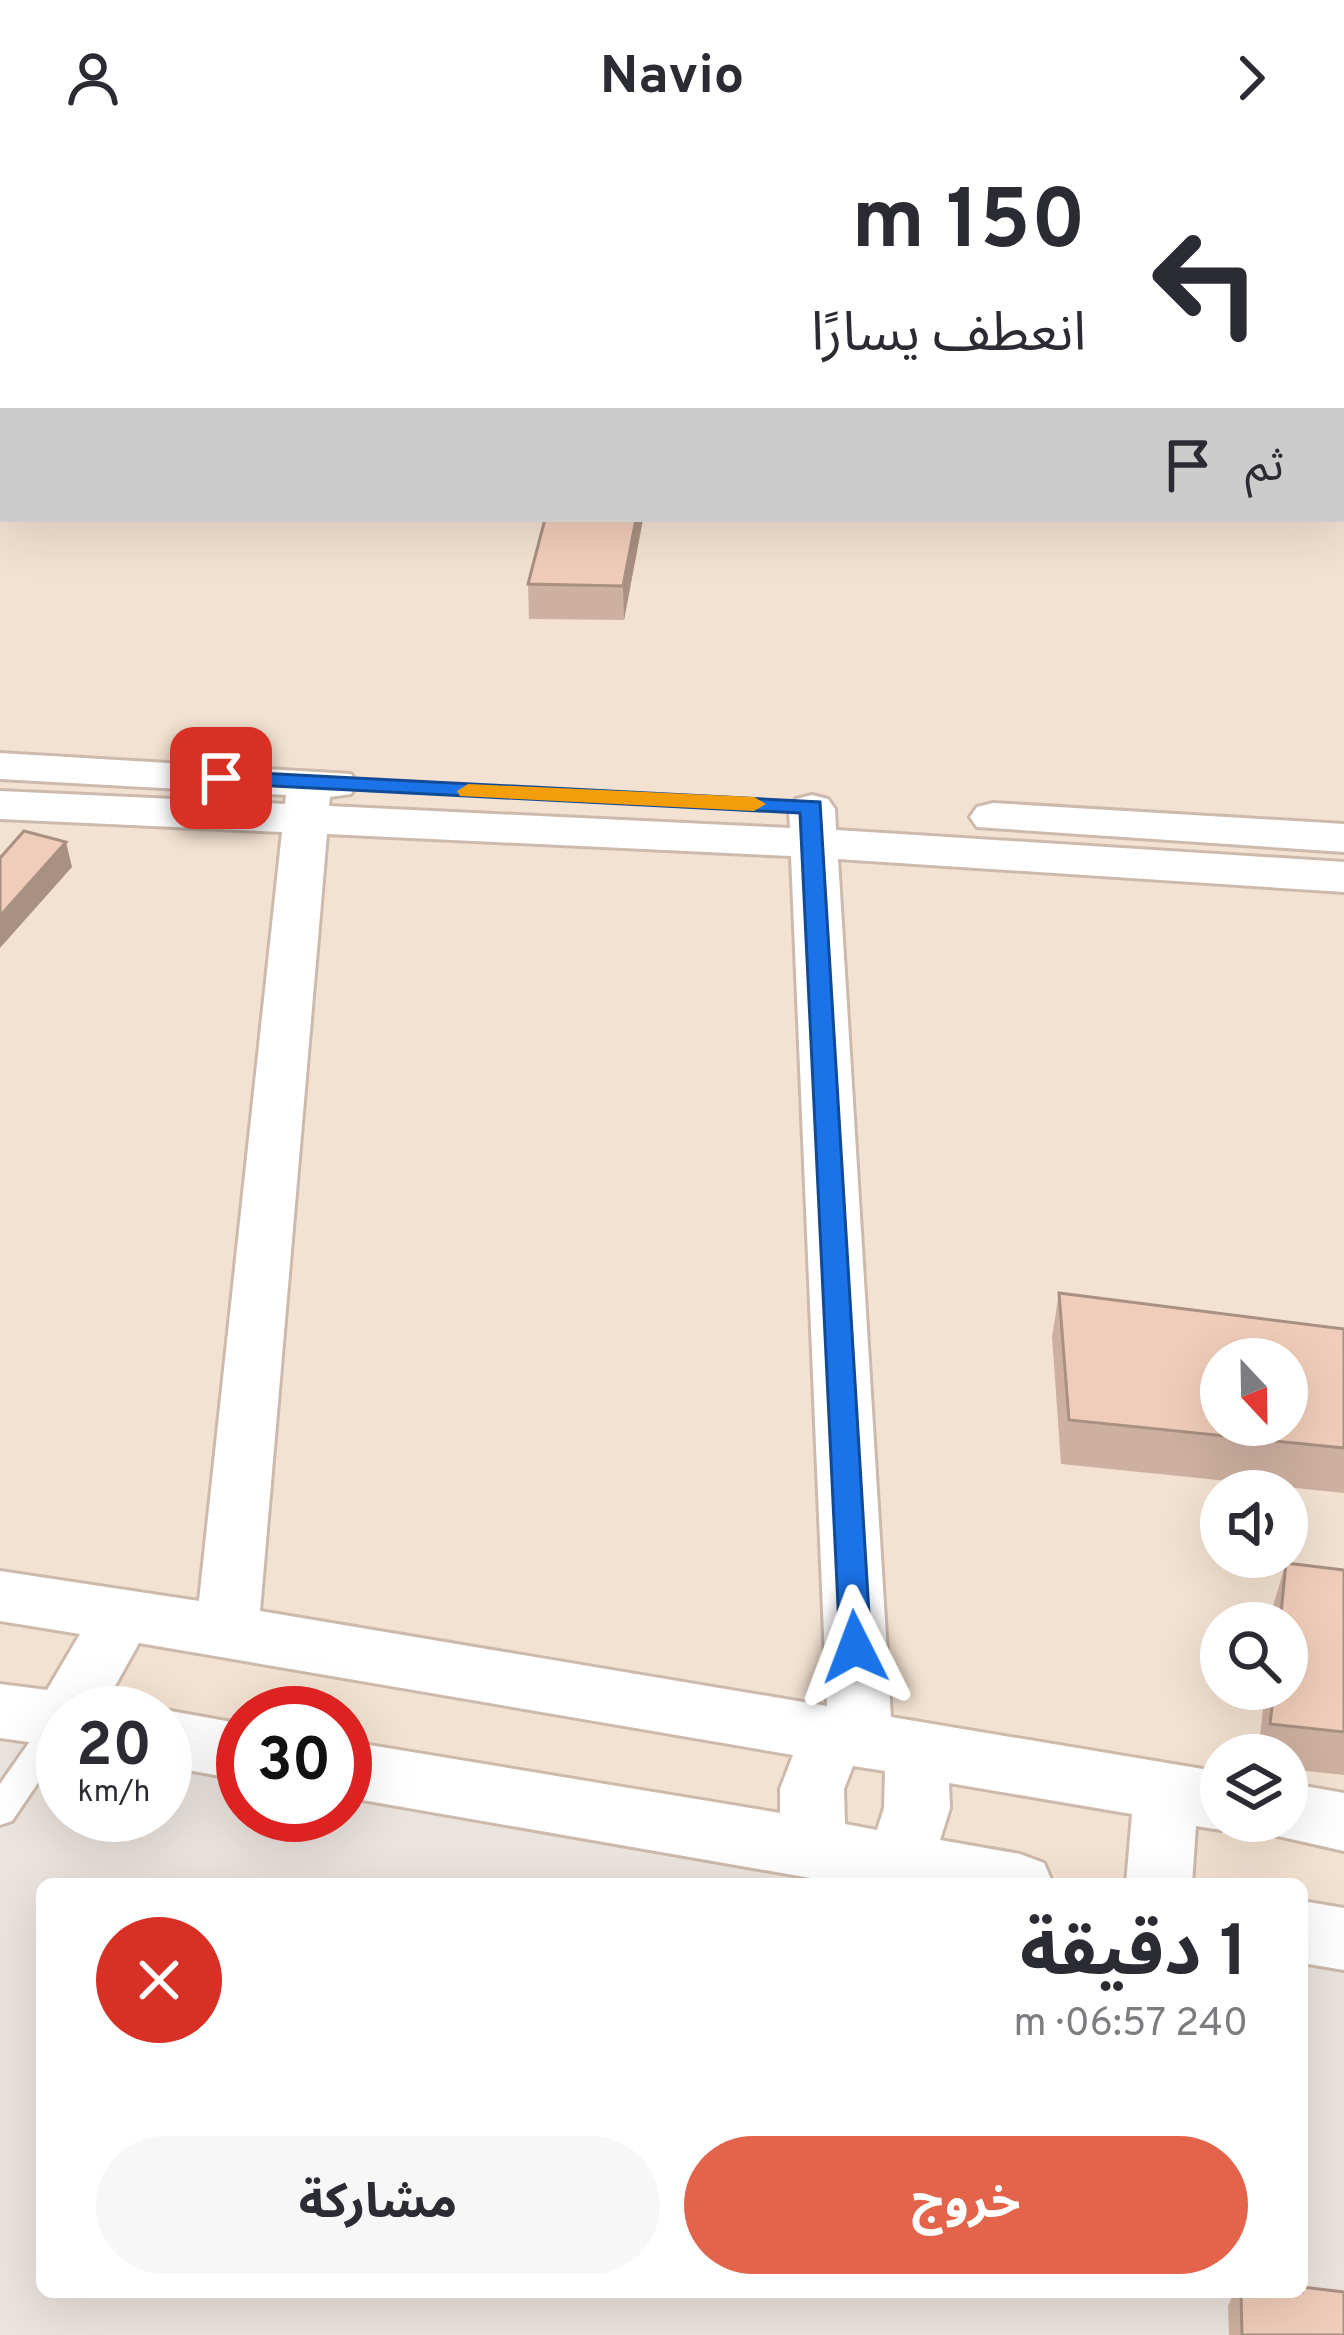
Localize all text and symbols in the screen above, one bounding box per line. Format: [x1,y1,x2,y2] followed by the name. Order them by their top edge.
[600,44,744,113] text: Navio
[60,45,126,111] icon: person
[1218,45,1284,111] icon: forward
[851,172,1086,278] text: 150 m
[1128,204,1284,360] icon: left
[811,302,1086,371] text: انعطف يسارًا
[1155,432,1221,498] icon: arrive
[1245,440,1284,497] text: ثم
[170,727,272,829] pin
[188,745,254,811] icon: arrive
[1200,1338,1308,1446] north arrow
[1200,1338,1308,1842] map controls
[1200,1470,1308,1578] button: sound
[792,1584,918,1710] position arrow
[1200,1602,1308,1710] button: search
[216,1686,372,1842] speed limit sign: 30
[76,1711,152,1787] text: 20
[1200,1734,1308,1842] button: layers
[78,1775,150,1812] text: km/h
[1020,1910,1248,2002] text: 1 دقيقة
[96,1917,222,2043] button: close
[1013,2001,1248,2050] text: 240 m · 06:57
[96,2136,660,2274] button: مشاركة
[684,2136,1248,2274] button: خروج

